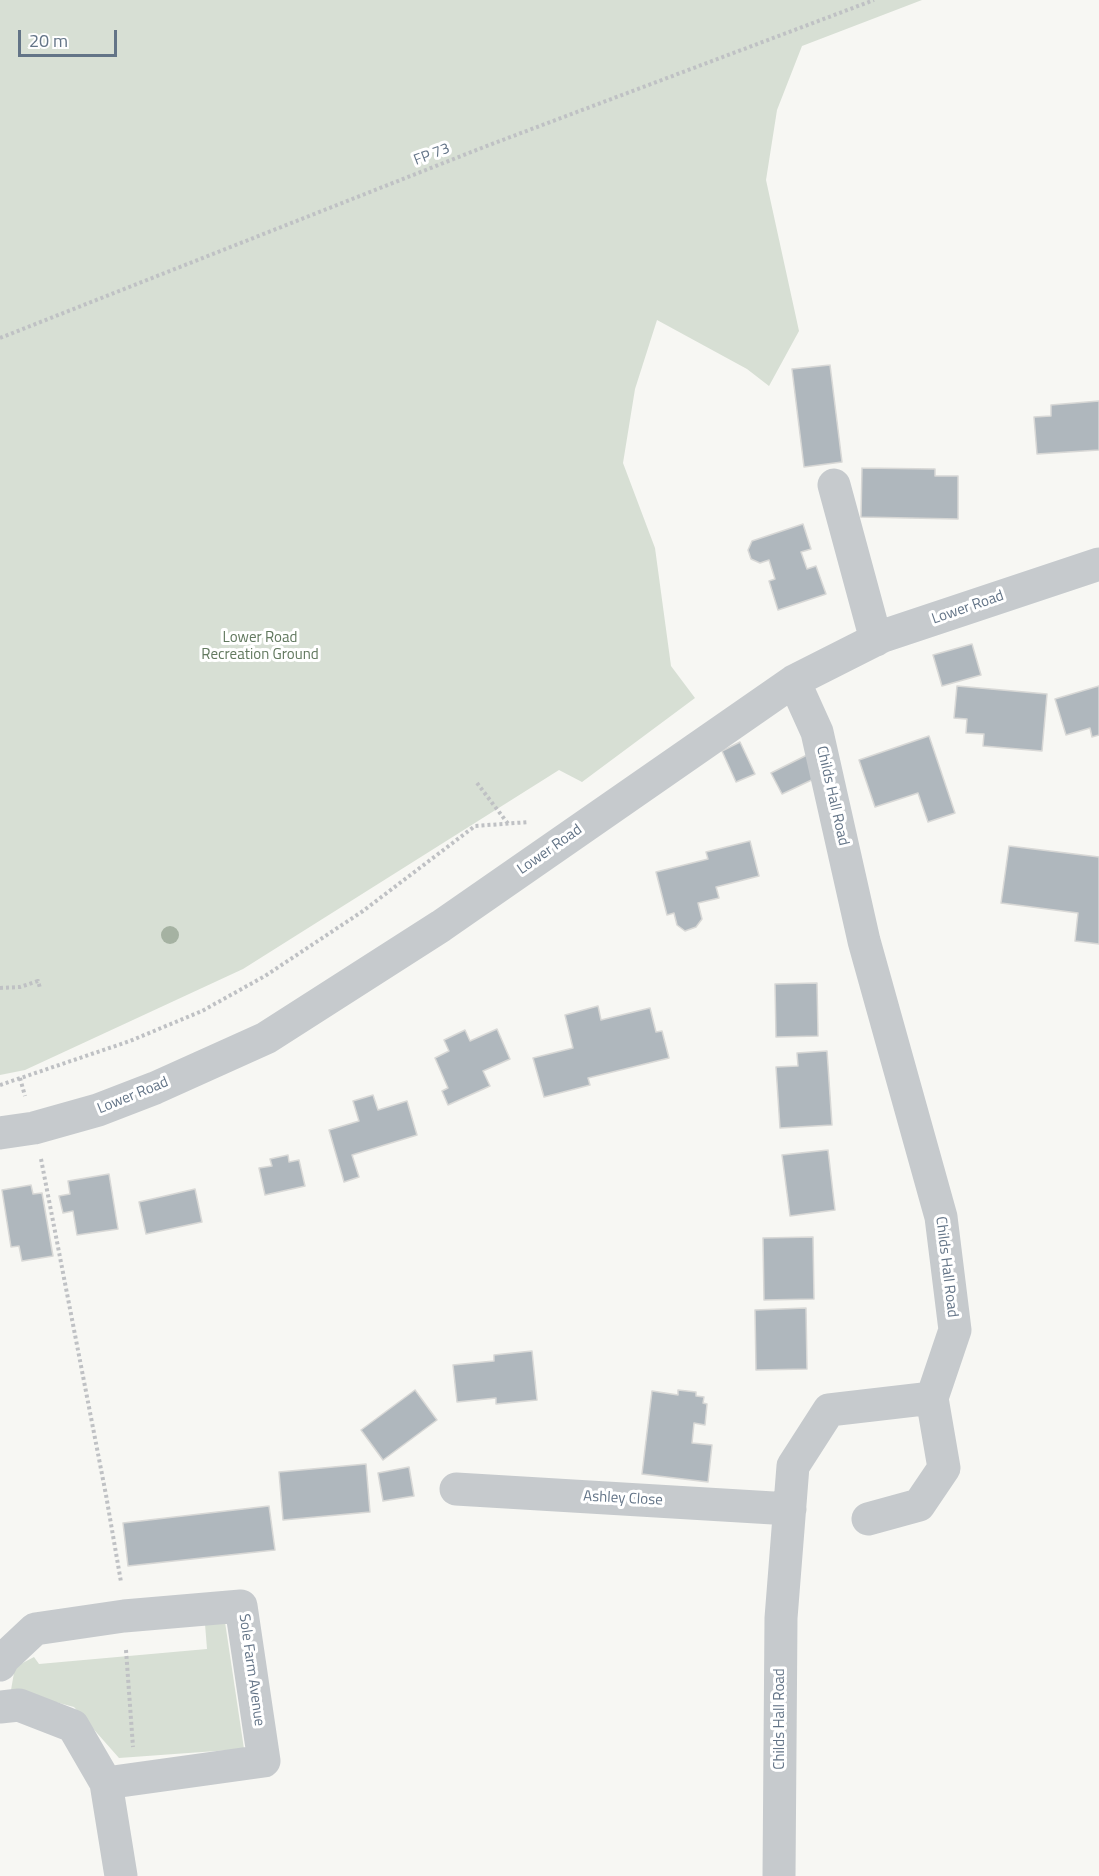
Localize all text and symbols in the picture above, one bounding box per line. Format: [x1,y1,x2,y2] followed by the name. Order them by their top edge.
[21,18,120,56] scale bar
[29,27,68,54] text: 20 m
[412,140,452,170] street label: FP 73
[930,587,1006,629] street label: Lower Road
[201,629,319,664] park label: Lower Road Recreation Ground
[812,745,852,847] street label: Childs Hall Road
[514,821,586,879] street label: Lower Road
[95,1074,171,1118] street label: Lower Road
[931,1216,961,1318] street label: Childs Hall Road
[583,1488,663,1510] street label: Ashley Close
[234,1613,268,1727] street label: Sole Farm Avenue
[771,1668,789,1770] street label: Childs Hall Road

